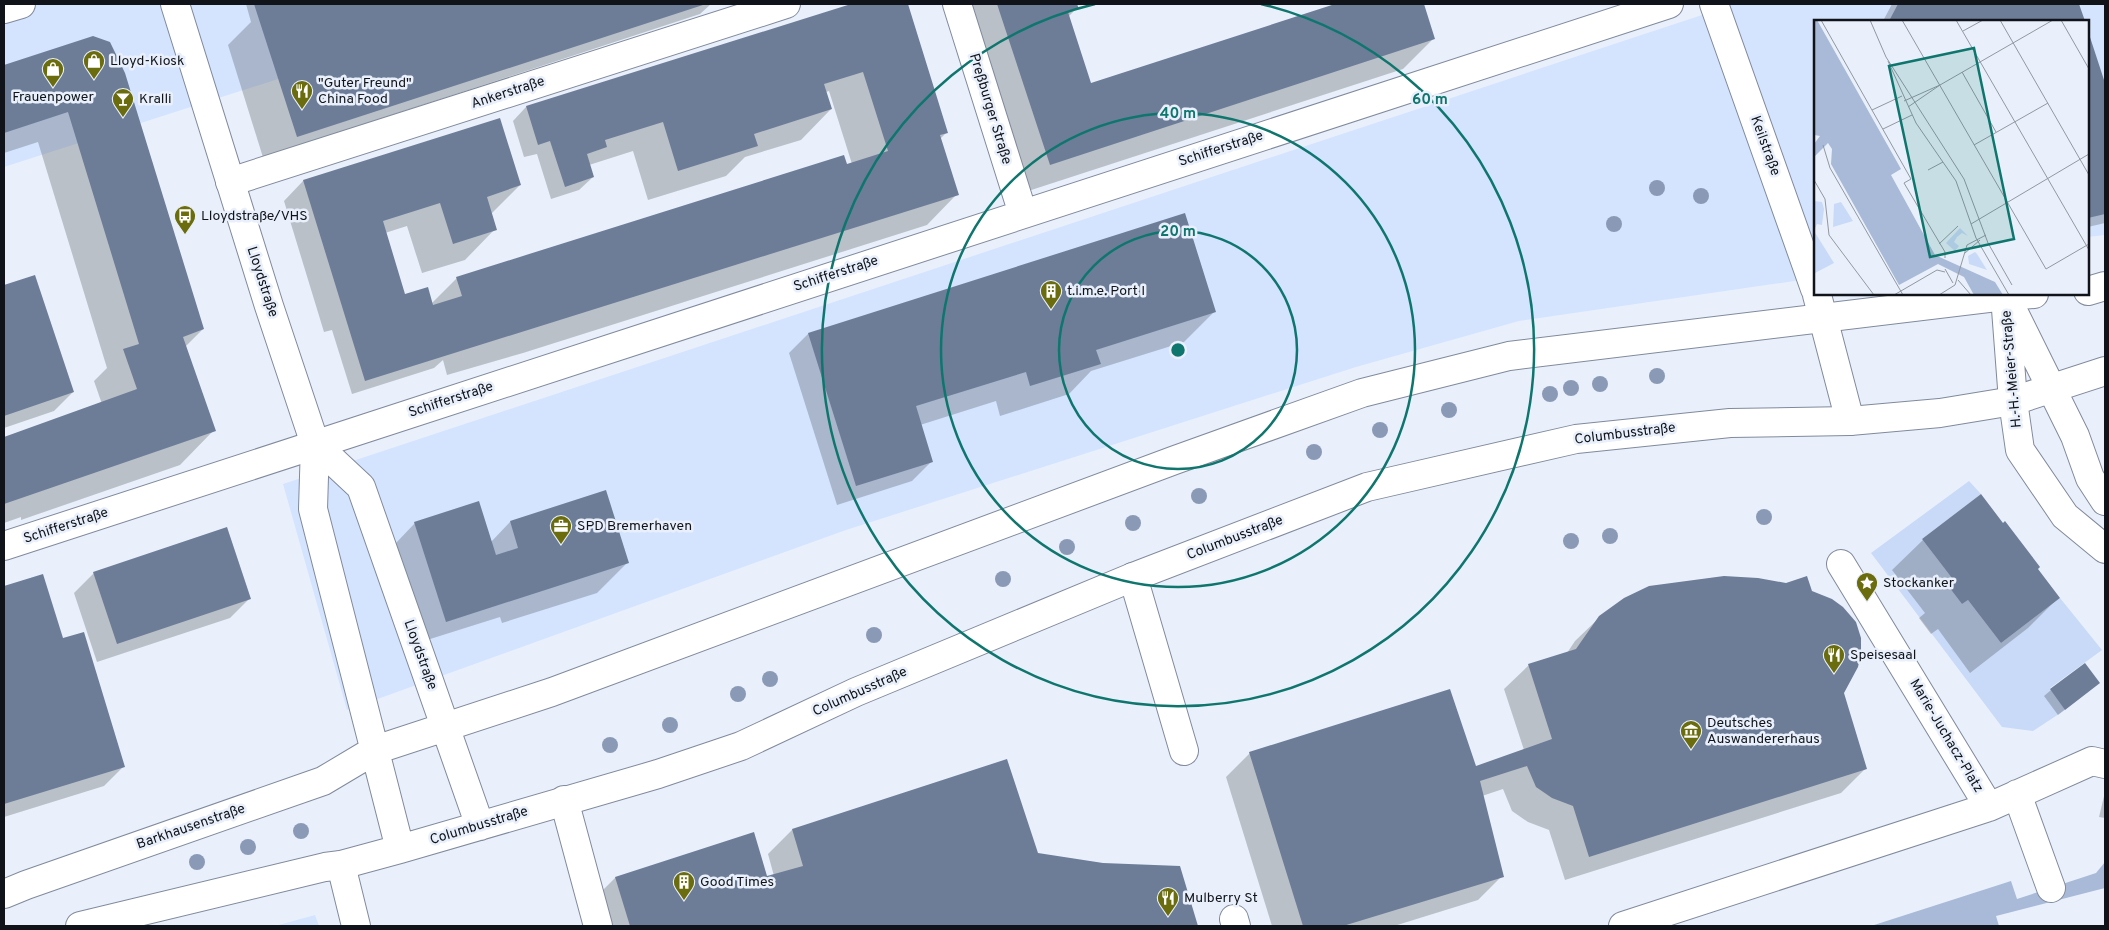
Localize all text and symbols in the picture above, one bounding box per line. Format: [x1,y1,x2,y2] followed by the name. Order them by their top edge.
[1814,20,2089,295] inset map
[82,49,106,80] shop icon: Lloyd-Kiosk
[965,51,1015,167] street label: Preßburger Straße
[110,53,184,70] place label: Lloyd-Kiosk
[41,57,65,88] shop icon: Frauenpower
[469,73,547,113] street label: Ankerstraße
[318,75,412,108] place label: "Guter Freund" China Food
[290,79,314,110] restaurant icon: "Guter Freund" China Food
[111,87,135,118] bar icon: Kralli
[12,89,94,106] place label: Frauenpower
[139,91,172,108] place label: Kralli
[1412,91,1448,110] text: 60 m
[1160,105,1196,124] text: 40 m
[1746,114,1784,178] street label: Keilstraße
[1177,127,1265,171] street label: Schifferstraße
[173,204,197,235] bus stop icon: Lloydstraße/VHS
[201,208,308,225] place label: Lloydstraße/VHS
[1160,223,1196,242] text: 20 m
[243,244,281,320] street label: Lloydstraße
[792,252,880,296] street label: Schifferstraße
[1039,279,1063,310] building icon: t.i.m.e. Port I
[1067,283,1145,300] place label: t.i.m.e. Port I
[1998,309,2026,429] street label: H.-H.-Meier-Straße
[1169,341,1187,359] centre of rings
[407,378,495,422] street label: Schifferstraße
[1573,419,1677,449] street label: Columbusstraße
[22,504,110,548] street label: Schifferstraße
[1184,512,1286,564] street label: Columbusstraße
[549,514,573,545] office icon: SPD Bremerhaven
[577,518,692,535] place label: SPD Bremerhaven
[1855,571,1879,602] place icon: Stockanker
[1883,575,1955,592] place label: Stockanker
[399,618,441,692] street label: Lloydstraße
[1822,643,1846,674] restaurant icon: Speisesaal
[1850,647,1916,664] place label: Speisesaal
[810,664,910,720] street label: Columbusstraße
[1905,676,1987,796] street label: Marie-Juchacz-Platz
[1707,715,1820,748] place label: Deutsches Auswandererhaus
[1679,719,1703,750] museum icon: Deutsches Auswandererhaus
[134,800,248,854] street label: Barkhausenstraße
[428,803,530,849] street label: Columbusstraße
[672,870,696,901] building icon: Good Times
[700,874,774,891] place label: Good Times
[1156,886,1180,917] restaurant icon: Mulberry St
[1184,890,1258,907] place label: Mulberry St

